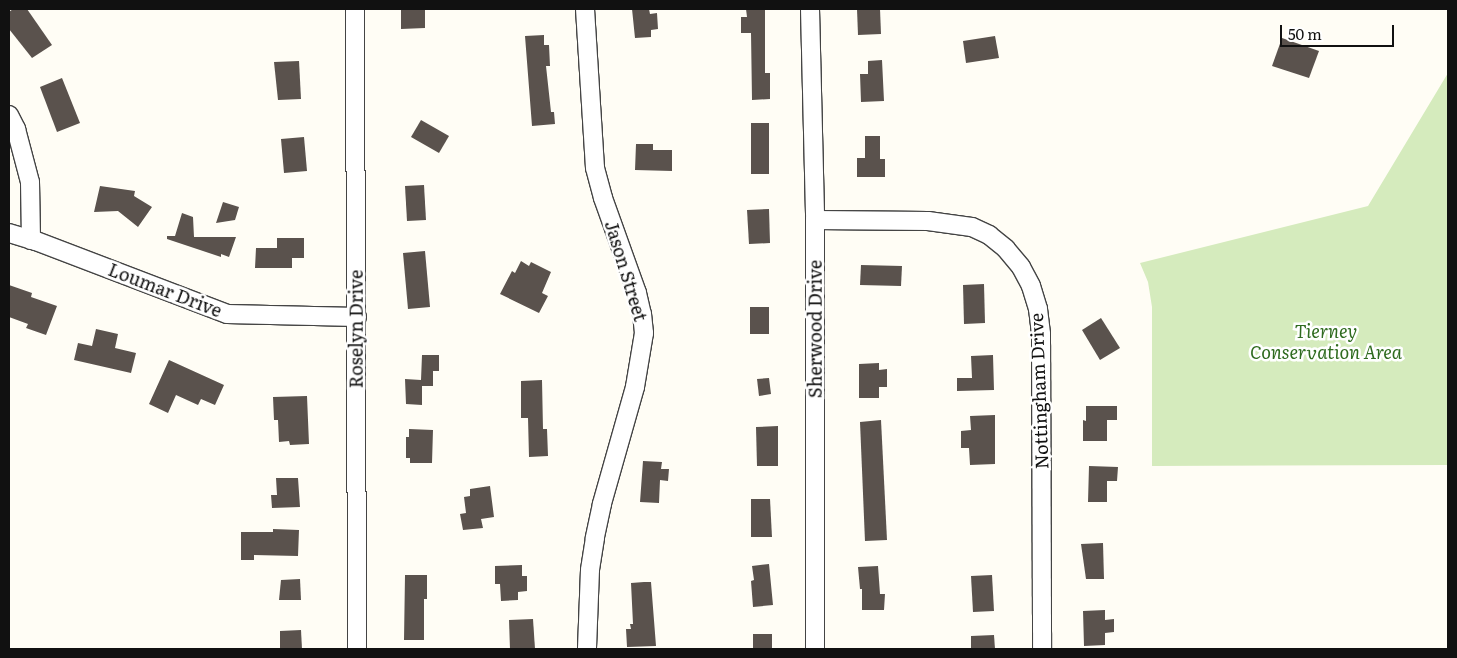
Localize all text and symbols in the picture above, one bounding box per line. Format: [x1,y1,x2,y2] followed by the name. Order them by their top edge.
[1282,15,1396,47] scale bar
[1288,22,1322,45] text: 50 m
[600,218,652,324] street label: Jason Street
[105,258,225,322] street label: Loumar Drive
[804,260,826,398] street label: Sherwood Drive
[345,270,367,388] street label: Roselyn Drive
[1025,312,1053,470] street label: Nottingham Drive
[1250,321,1402,364] park label: Tierney Conservation Area

